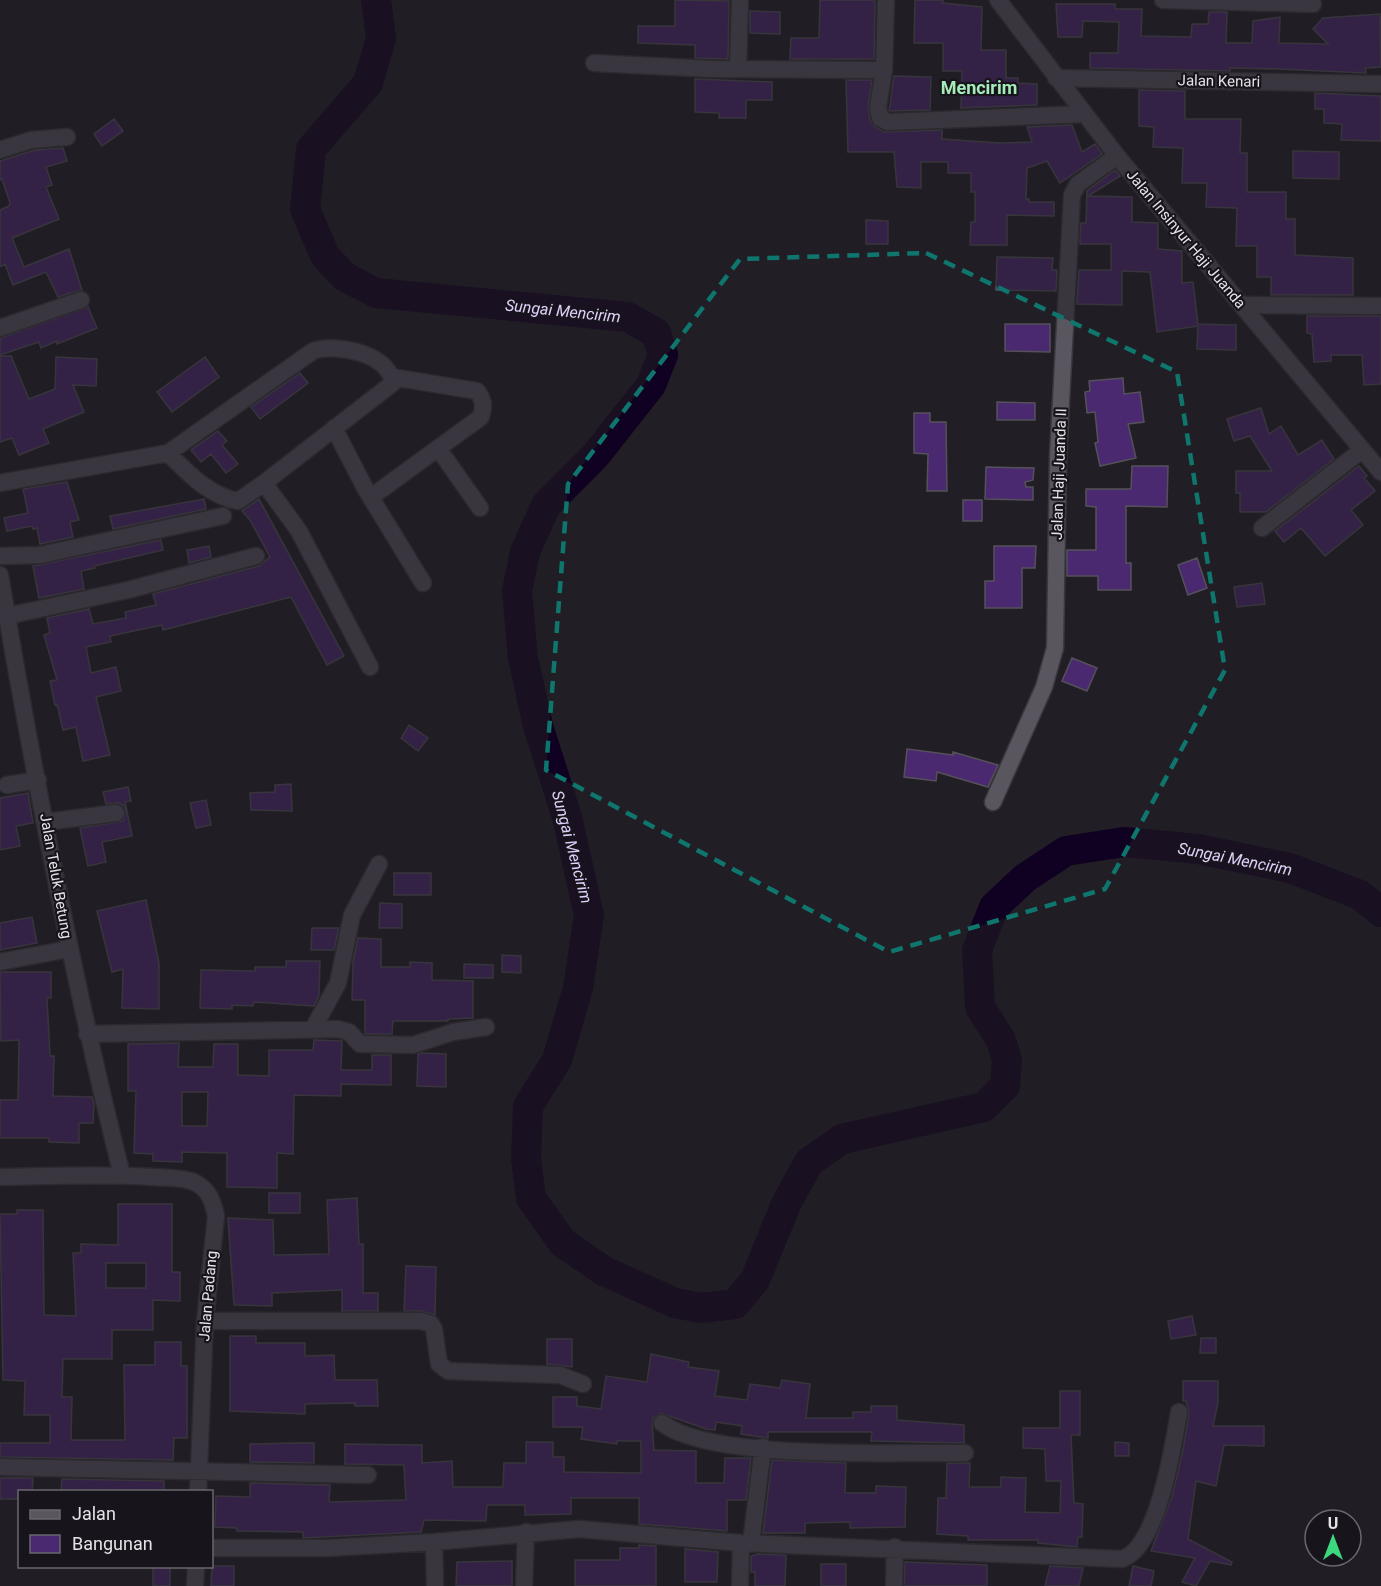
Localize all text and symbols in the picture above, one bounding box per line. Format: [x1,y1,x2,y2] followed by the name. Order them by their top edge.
[1178,71,1260,91] street label: Jalan Kenari
[941,77,1017,98] district label: Mencirim
[1123,166,1249,312] street label: Jalan Insinyur Haji Juanda
[504,295,622,327] water label: Sungai Mencirim
[1048,408,1070,540] street label: Jalan Haji Juanda II
[548,788,596,906] water label: Sungai Mencirim
[36,812,76,940] street label: Jalan Teluk Betung
[1176,839,1294,879] water label: Sungai Mencirim
[195,1250,221,1342] street label: Jalan Padang
[18,1490,213,1568] legend
[72,1503,116,1524] text: Jalan
[1303,1508,1363,1568] north arrow
[1328,1514,1338,1533] text: U
[72,1533,153,1554] text: Bangunan

